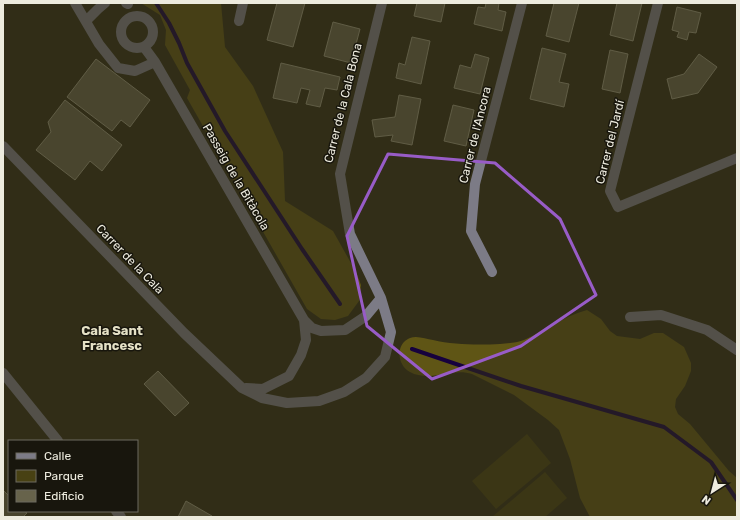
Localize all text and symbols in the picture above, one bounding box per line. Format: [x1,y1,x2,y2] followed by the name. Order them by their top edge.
[321,42,365,164] street label: Carrer de la Cala Bona
[456,85,494,185] street label: Carrer de l'Ancora
[593,98,627,185] street label: Carrer del Jardí
[200,121,272,233] street label: Passeig de la Bitàcola
[93,221,167,297] street label: Carrer de la Cala
[81,323,143,353] district label: Cala Sant Francesc
[8,440,138,512] legend
[44,449,71,463] text: Calle
[44,469,84,483] text: Parque
[692,472,732,512] north arrow
[44,489,84,503] text: Edificio
[699,492,713,507] text: N

